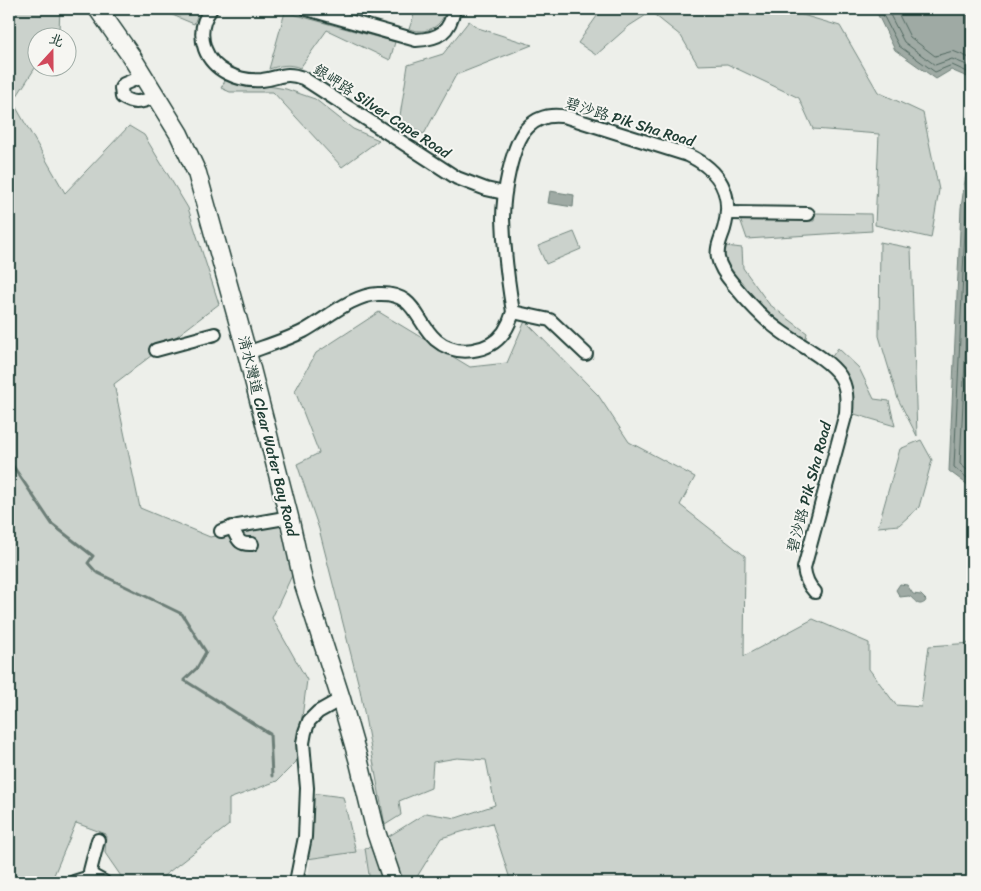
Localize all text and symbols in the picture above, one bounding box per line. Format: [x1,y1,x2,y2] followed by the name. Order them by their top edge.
[45,26,67,55] text: 北
[28,28,78,78] north arrow
[308,57,457,166] street label: 銀岬路 Silver Cape Road
[562,90,699,154] street label: 碧沙路 Pik Sha Road
[230,333,306,540] street label: 清水灣道 Clear Water Bay Road
[779,418,839,555] street label: 碧沙路 Pik Sha Road

